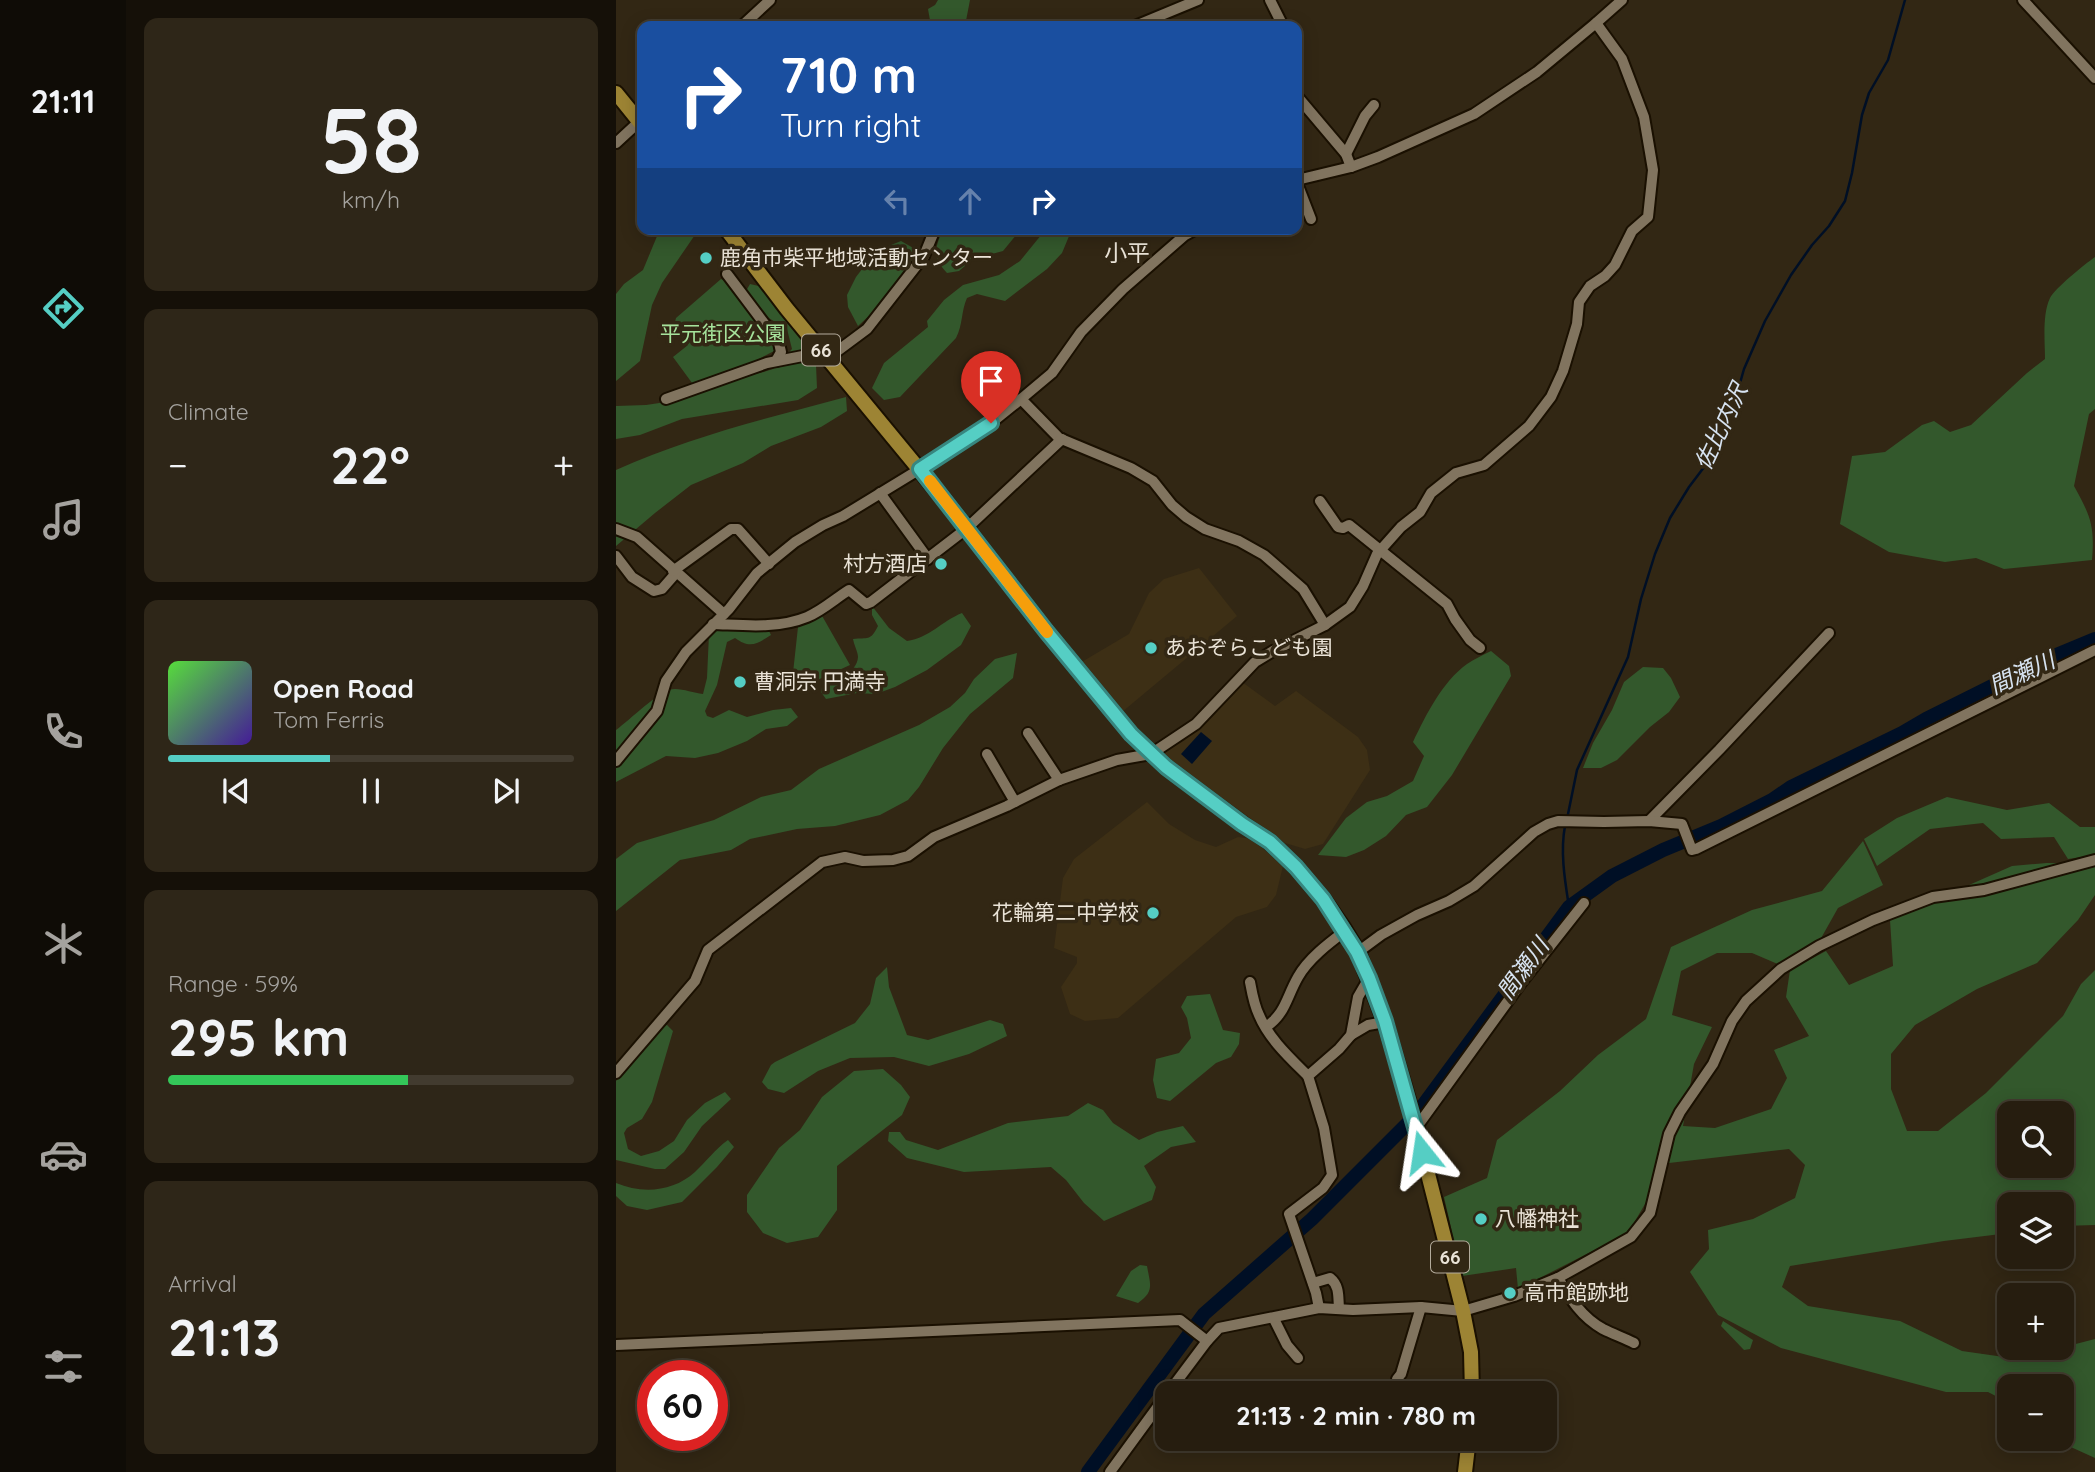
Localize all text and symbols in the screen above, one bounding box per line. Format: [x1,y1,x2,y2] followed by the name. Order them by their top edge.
[780,44,917,105] text: 710 m
[665,49,756,140] icon: right
[31,81,95,121] text: 21:11
[320,82,422,196] text: 58
[780,105,921,145] text: Turn right
[878,182,916,220] icon: left
[951,182,989,220] icon: ahead
[1024,182,1062,220] icon: right
[342,185,400,214] text: km/h
[1104,238,1150,267] district label: 小平
[720,244,993,270] place label: 鹿角市柴平地域活動センター
[698,250,714,266] marker: 鹿角市柴平地域活動センター
[39,284,88,333] icon: directions
[660,320,786,346] park label: 平元街区公園
[802,334,840,366] road number: 66
[961,351,1021,423] pin
[972,362,1010,400] icon: arrive
[1688,376,1754,475] water label: 佐比内沢
[168,397,249,426] text: Climate
[330,432,410,497] text: 22°
[168,441,188,489] text: −
[553,441,574,489] text: +
[39,495,88,544] icon: music
[843,550,927,576] place label: 村方酒店
[933,556,949,572] marker: 村方酒店
[1165,634,1333,660] place label: あおぞらこども園
[1143,640,1159,656] marker: あおぞらこども園
[1984,644,2062,700] water label: 間瀬川
[754,668,886,694] place label: 曹洞宗 円満寺
[273,672,414,705] text: Open Road
[732,674,748,690] marker: 曹洞宗 円満寺
[273,705,384,734] text: Tom Ferris
[39,707,88,756] icon: phone
[217,772,255,810] icon: previous
[352,772,390,810] icon: pause
[487,772,525,810] icon: next
[992,899,1139,925] place label: 花輪第二中学校
[1145,905,1161,921] marker: 花輪第二中学校
[39,919,88,968] icon: climate
[1491,930,1556,1005] water label: 間瀬川
[168,969,298,998] text: Range · 59%
[168,1004,349,1069] text: 295 km
[1997,1101,2074,1451] map controls
[1997,1101,2074,1178] button: search
[1385,1115,1459,1189] position arrow
[39,1130,88,1179] icon: car
[1997,1192,2074,1269] button: layers
[1495,1205,1579,1231] place label: 八幡神社
[1473,1211,1489,1227] marker: 八幡神社
[1431,1242,1469,1273] road number: 66
[168,1269,237,1298] text: Arrival
[1524,1279,1629,1305] place label: 高市館跡地
[1997,1283,2074,1360] button: +
[1502,1285,1518,1301] marker: 高市館跡地
[168,1304,280,1369] text: 21:13
[39,1342,88,1391] icon: filters
[637,1360,728,1451] speed limit sign: 60
[1997,1374,2074,1451] button: −
[1236,1399,1476,1432] text: 21:13 · 2 min · 780 m

